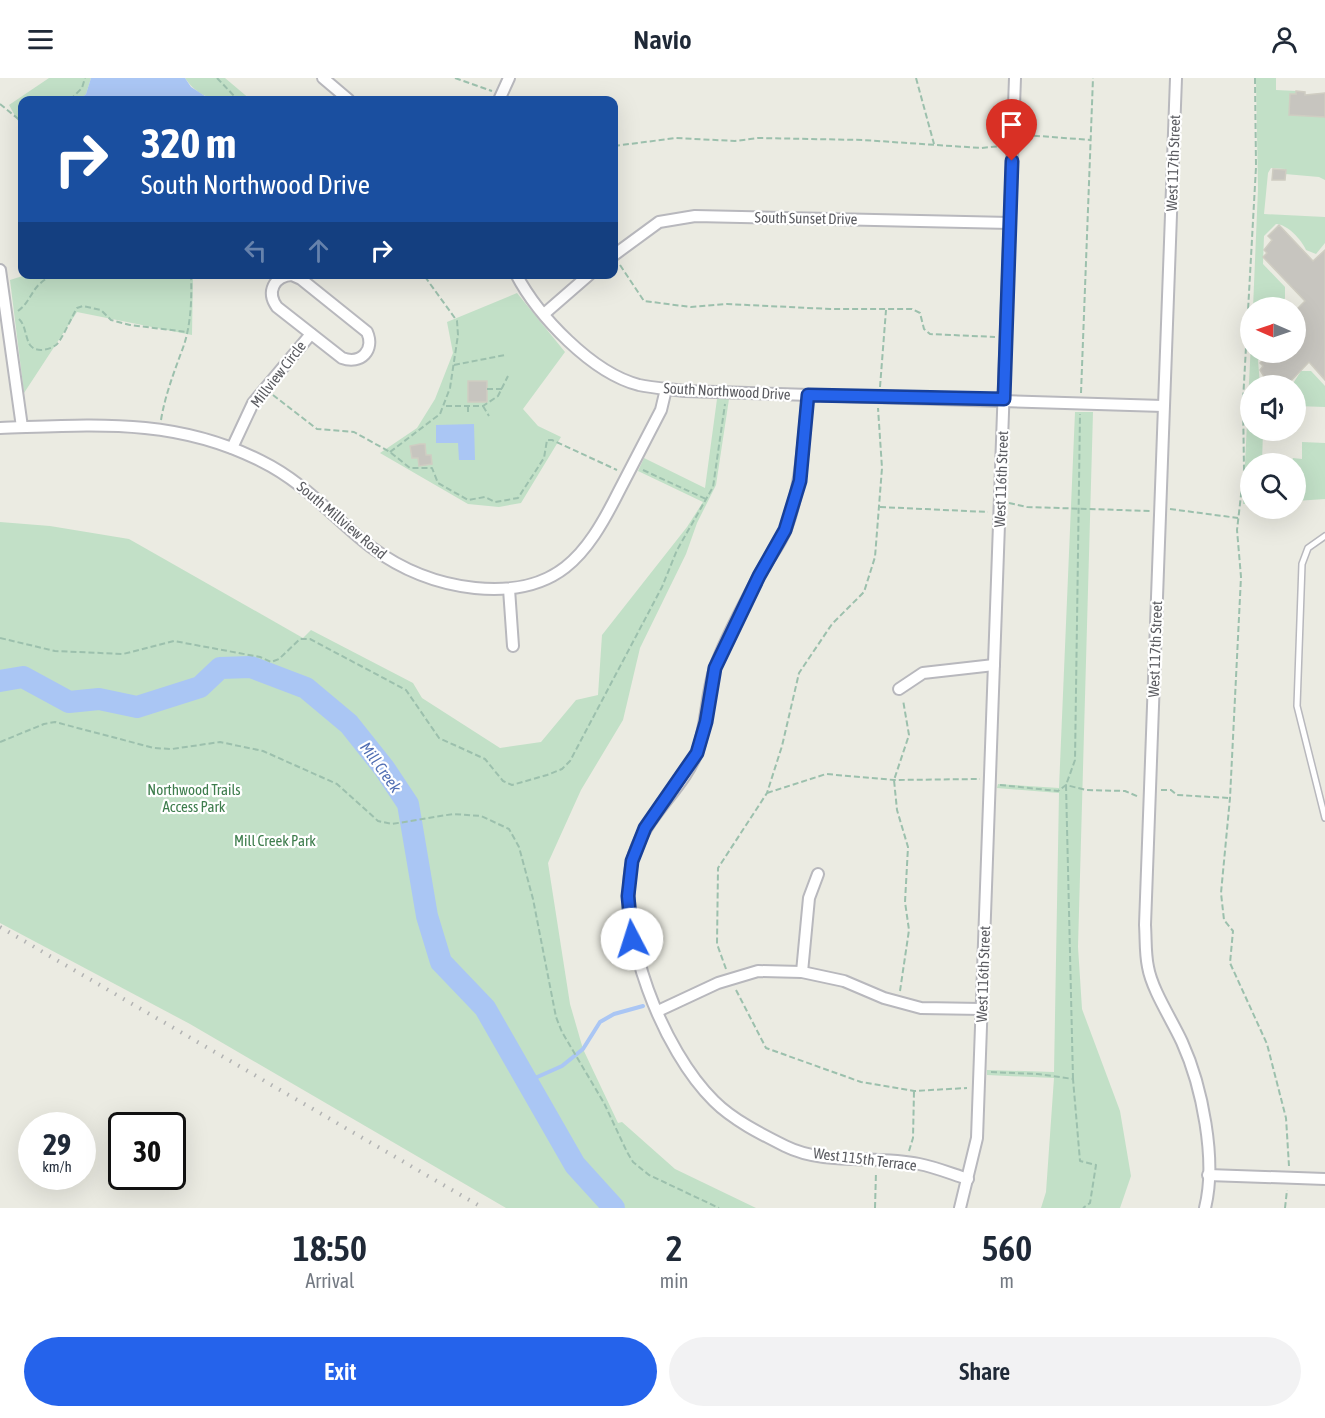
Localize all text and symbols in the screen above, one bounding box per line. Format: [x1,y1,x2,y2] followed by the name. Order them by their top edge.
[24,23,57,56] icon: menu
[1268,23,1301,56] icon: person
[633,24,692,55] text: Navio
[986,99,1037,161] pin
[995,108,1028,141] icon: arrive
[1163,114,1183,212] street label: West 117th Street
[141,119,236,167] text: 320 m
[42,120,120,198] icon: right
[141,169,370,200] text: South Northwood Drive
[755,209,858,227] street label: South Sunset Drive
[239,234,272,267] icon: left
[302,234,335,267] icon: ahead
[365,234,398,267] icon: right
[1240,297,1306,363] north arrow
[1240,297,1306,519] map controls
[247,337,309,411] street label: Millview Circle
[1240,375,1306,441] button: sound
[663,379,791,403] street label: South Northwood Drive
[991,430,1011,528] street label: West 116th Street
[1240,453,1306,519] button: search
[294,478,390,562] street label: South Millview Road
[1145,600,1165,698] street label: West 117th Street
[357,738,406,796] water label: Mill Creek
[147,781,241,815] park label: Northwood Trails Access Park
[234,832,316,849] park label: Mill Creek Park
[600,907,664,971] position arrow
[973,925,993,1023] street label: West 116th Street
[108,1112,186,1190] speed limit sign: 30
[43,1127,71,1161] text: 29
[812,1144,918,1174] street label: West 115th Terrace
[42,1158,72,1175] text: km/h
[293,1227,367,1269] text: 18:50
[666,1227,683,1269] text: 2
[981,1227,1032,1269] text: 560
[305,1269,354,1292] text: Arrival
[660,1269,689,1292] text: min
[1000,1269,1014,1292] text: m
[24,1337,657,1406] button: Exit
[669,1337,1301,1406] button: Share

